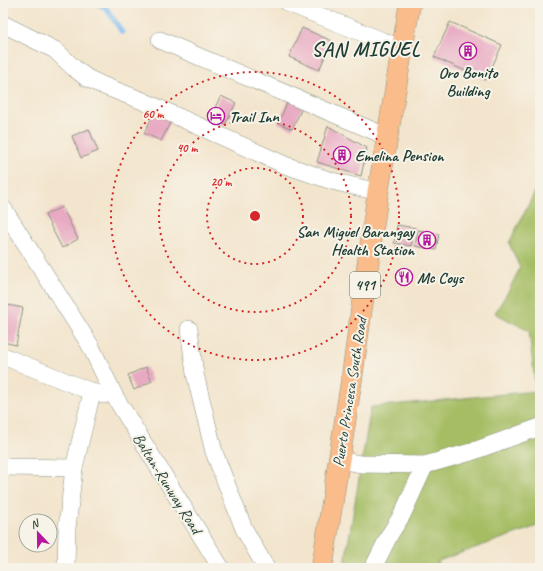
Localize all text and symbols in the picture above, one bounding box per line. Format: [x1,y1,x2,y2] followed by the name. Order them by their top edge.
[312,37,421,62] district label: SAN MIGUEL
[458,41,478,61] building icon: Oro Bonito Building
[438,63,499,101] place label: Oro Bonito Building
[143,106,165,122] text: 60 m
[206,106,226,126] hotel icon: Trail Inn
[229,107,280,127] place label: Trail Inn
[177,140,198,156] text: 40 m
[332,145,352,165] building icon: Emelina Pension
[355,146,445,166] place label: Emelina Pension
[211,174,232,190] text: 20 m
[248,209,262,223] centre of rings
[296,222,416,260] place label: San Miguel Barangay Health Station
[417,230,437,250] building icon: San Miguel Barangay Health Station
[394,267,414,287] restaurant icon: Mc Coys
[417,268,464,288] place label: Mc Coys
[350,272,380,298] road number: 491
[328,313,372,468] street label: Puerto Princesa South Road
[128,430,207,540] street label: Baltan-Runway Road
[18,513,58,553] north arrow
[28,515,42,531] text: N

